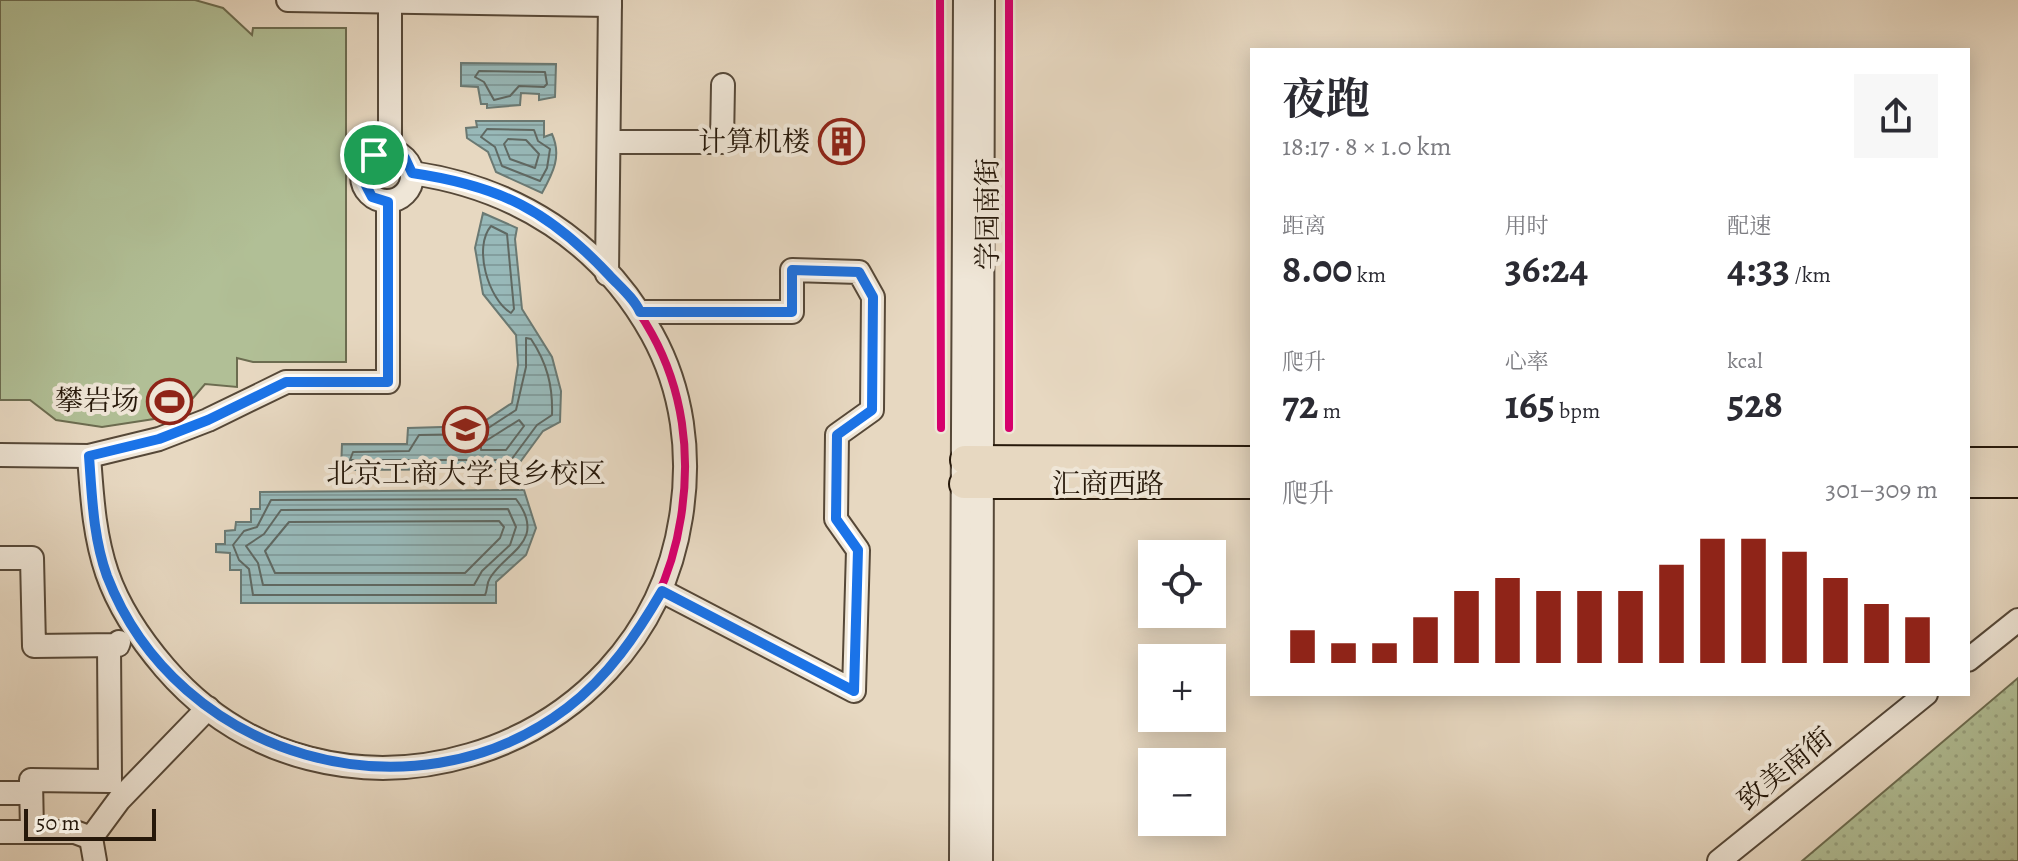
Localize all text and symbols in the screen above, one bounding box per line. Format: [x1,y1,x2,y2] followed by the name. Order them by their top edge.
[1282,69,1370,129] text: 夜跑
[1854,74,1938,158] button: share
[817,118,865,166] building icon: 计算机楼
[340,121,408,189] pin
[698,123,810,161] place label: 计算机楼
[1282,129,1451,164] text: 18:17 · 8 × 1.0 km
[352,133,396,177] icon: arrive
[969,158,1007,270] street label: 学园南街
[1282,211,1326,241] text: 距离
[1505,211,1549,241] text: 用时
[1727,211,1771,241] text: 配速
[1282,241,1352,296] text: 8.00
[1505,241,1588,296] text: 36:24
[1727,241,1790,296] text: 4:33
[1352,260,1386,290] text: km
[1790,260,1831,290] text: /km
[1727,346,1763,376] text: kcal
[1282,347,1326,377] text: 爬升
[1505,347,1549,377] text: 心率
[1727,376,1783,431] text: 528
[146,377,194,425] sports icon: 攀岩场
[1282,377,1318,432] text: 72
[1505,377,1555,432] text: 165
[55,382,139,420] place label: 攀岩场
[1318,396,1341,426] text: m
[1555,396,1600,426] text: bpm
[442,406,490,454] school or university icon: 北京工商大学良乡校区
[326,455,606,493] place label: 北京工商大学良乡校区
[1052,465,1164,503] street label: 汇商西路
[1825,472,1938,507] text: 301–309 m
[1282,476,1334,511] text: 爬升
[1138,540,1226,836] map controls
[1138,540,1226,628] button: locate
[1138,644,1226,732] button: +
[1730,719,1840,819] street label: 致美南街
[1138,748,1226,836] button: −
[24,805,156,841] scale bar
[36,808,80,838] text: 50 m

